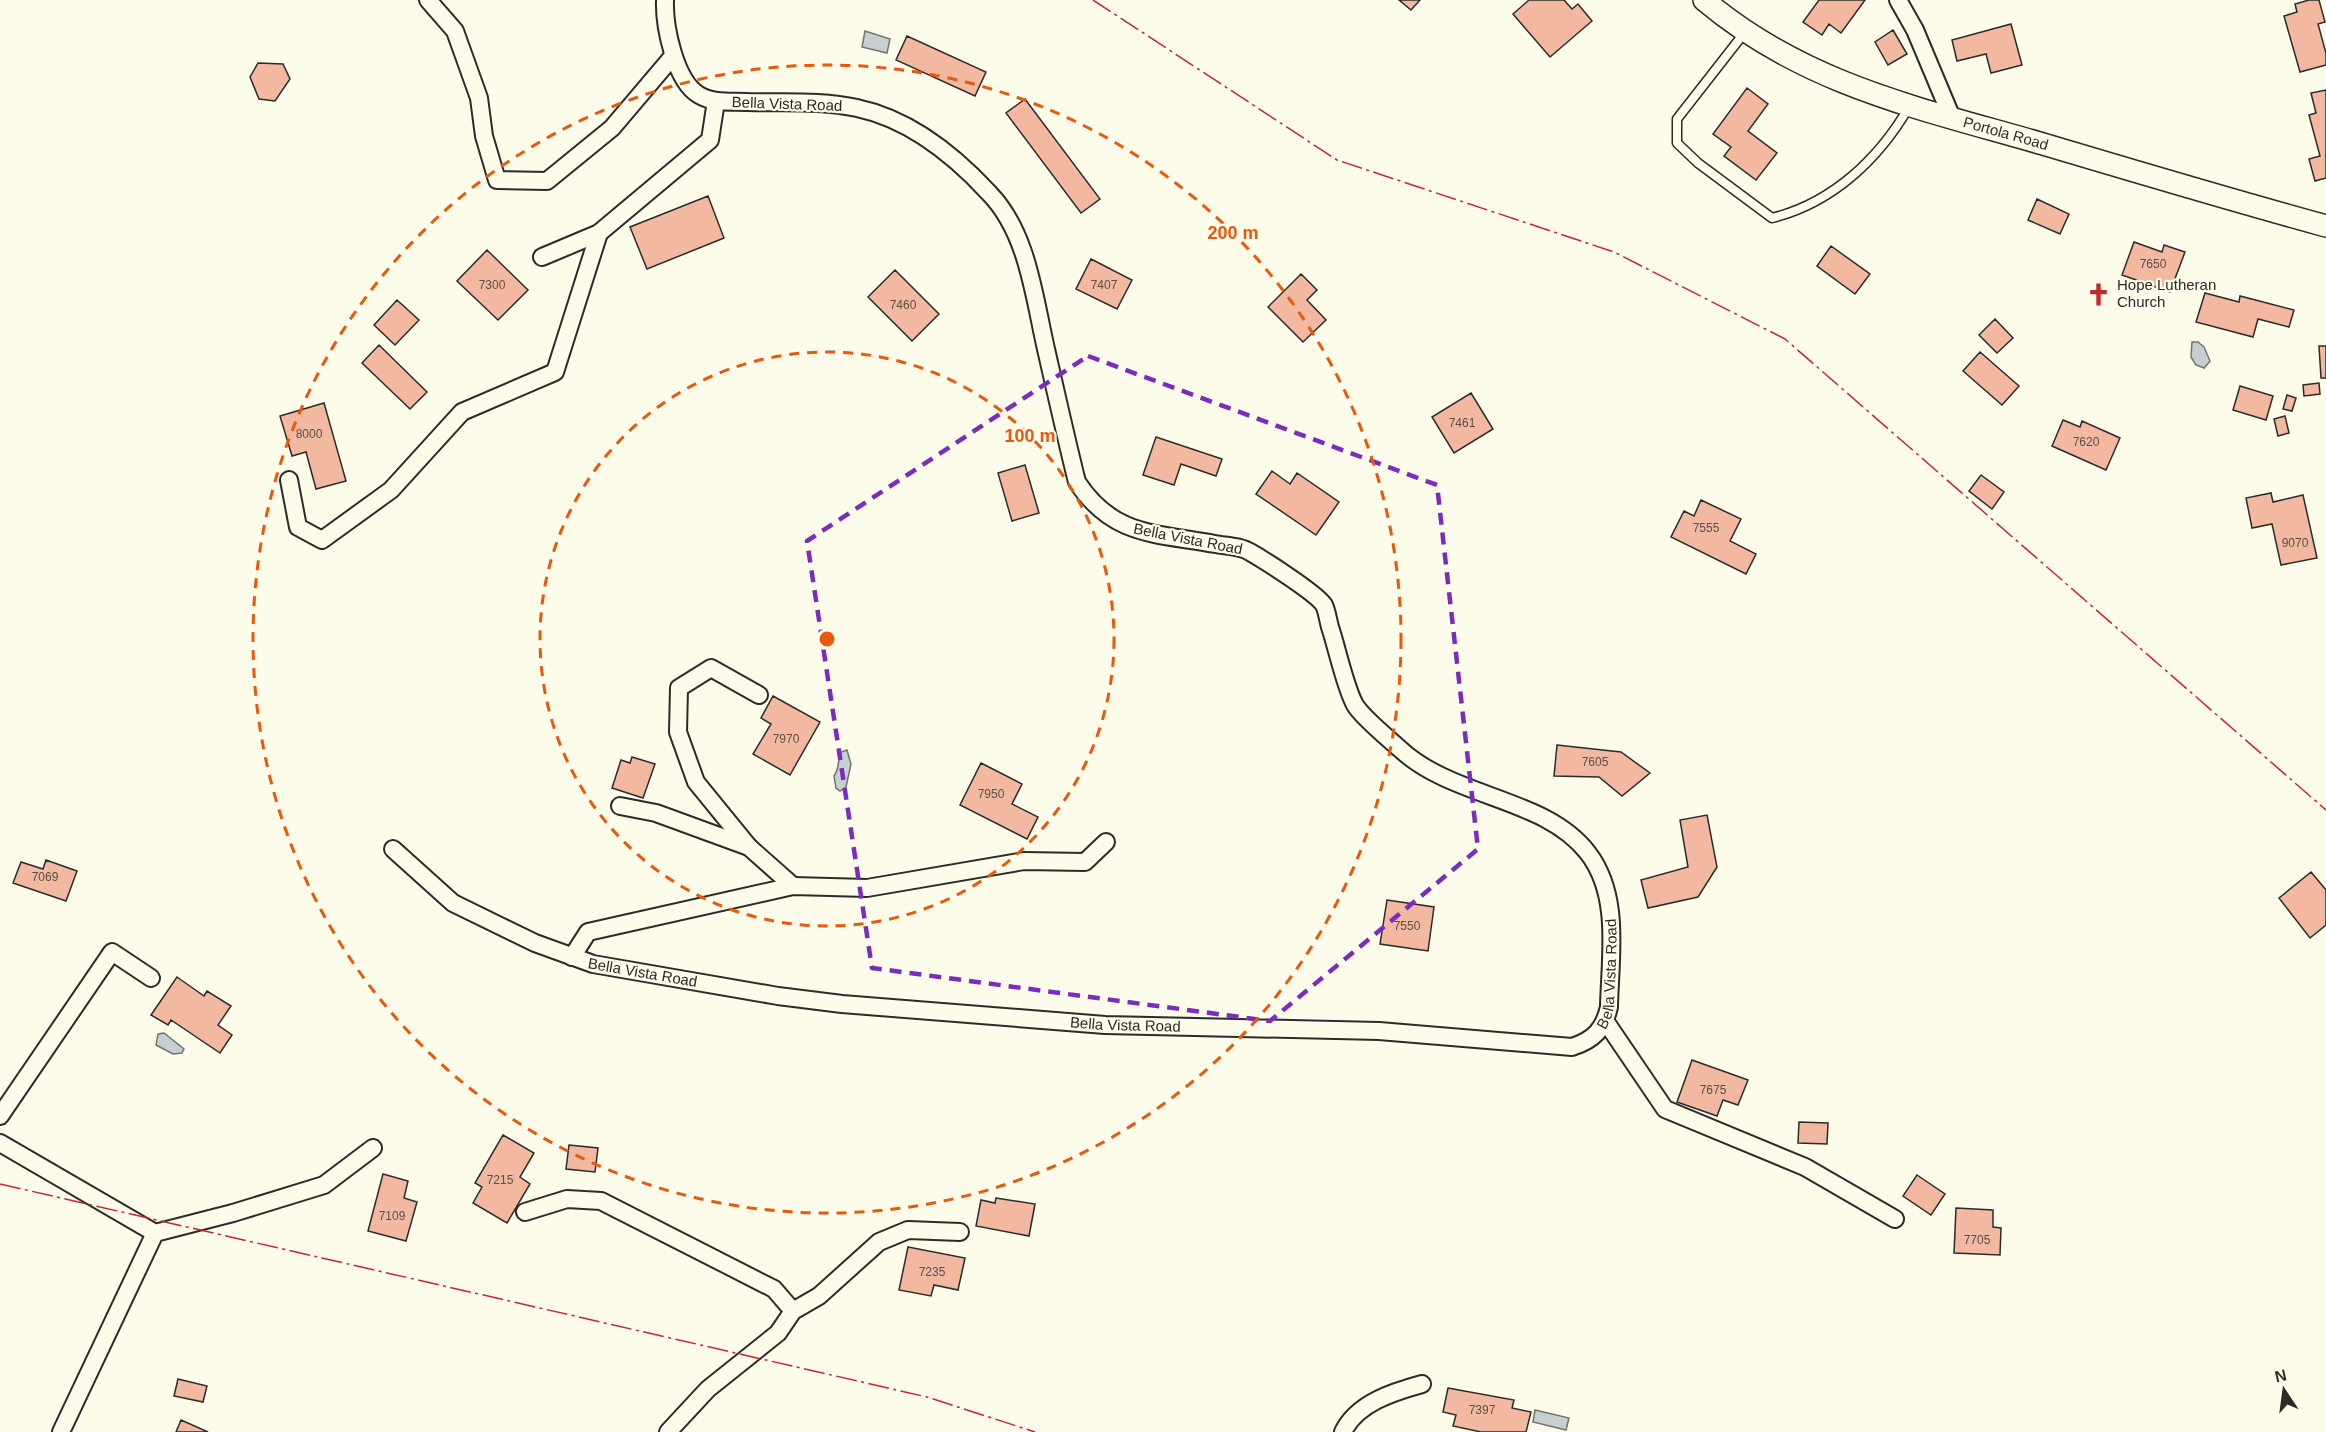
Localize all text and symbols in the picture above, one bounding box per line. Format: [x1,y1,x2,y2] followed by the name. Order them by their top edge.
[731,93,843,114] street label: Bella Vista Road
[1961,113,2051,153] street label: Portola Road
[1207,223,1259,243] text: 200 m
[2140,257,2167,271] house number: 7650
[2117,276,2216,310] place label: Hope Lutheran Church
[479,278,506,292] house number: 7300
[1091,278,1118,292] house number: 7407
[2086,281,2112,307] church icon: Hope Lutheran Church
[890,298,917,312] house number: 7460
[1449,416,1476,430] house number: 7461
[1004,426,1056,446] text: 100 m
[296,427,323,441] house number: 8000
[2073,435,2100,449] house number: 7620
[1132,520,1244,557] street label: Bella Vista Road
[1693,521,1720,535] house number: 7555
[2282,536,2309,550] house number: 9070
[817,629,837,649] centre of rings
[773,732,800,746] house number: 7970
[1582,755,1609,769] house number: 7605
[978,787,1005,801] house number: 7950
[32,870,59,884] house number: 7069
[1593,918,1620,1032] street label: Bella Vista Road
[1394,919,1421,933] house number: 7550
[587,954,699,990] street label: Bella Vista Road
[1069,1013,1181,1035] street label: Bella Vista Road
[1700,1083,1727,1097] house number: 7675
[487,1173,514,1187] house number: 7215
[379,1209,406,1223] house number: 7109
[1964,1233,1991,1247] house number: 7705
[919,1265,946,1279] house number: 7235
[2254,1360,2314,1420] north arrow
[2273,1366,2288,1385] text: N
[1469,1403,1496,1417] house number: 7397

